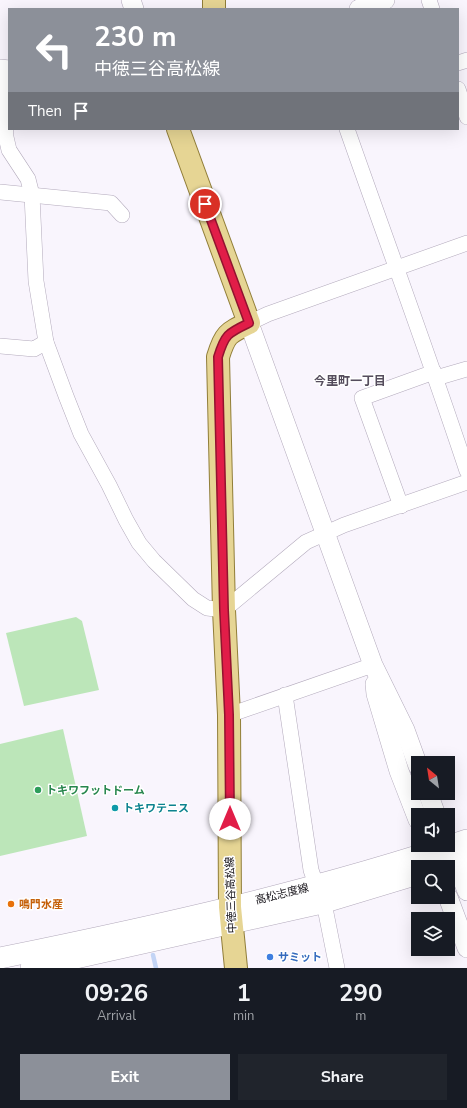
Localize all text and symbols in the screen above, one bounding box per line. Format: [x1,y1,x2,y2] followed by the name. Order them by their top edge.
[94,18,177,56] text: 230 m
[28,24,80,76] icon: left
[94,57,220,81] text: 中徳三谷高松線
[70,100,92,122] icon: arrive
[28,101,62,121] text: Then
[188,187,222,221] pin
[194,193,216,215] icon: arrive
[314,373,386,389] district label: 今里町一丁目
[411,756,455,800] north arrow
[411,756,455,956] map controls
[46,783,145,798] place label: トキワフットドーム
[33,785,43,795] marker: トキワフットドーム
[209,798,251,840] position arrow
[123,801,189,816] place label: トキワテニス
[110,803,120,813] marker: トキワテニス
[411,808,455,852] button: sound
[222,856,240,934] street label: 中徳三谷高松線
[411,860,455,904] button: search
[254,880,310,908] street label: 高松志度線
[19,897,63,912] place label: 鳴門水産
[6,899,16,909] marker: 鳴門水産
[411,912,455,956] button: layers
[278,950,322,965] place label: サミット
[265,952,275,962] marker: サミット
[85,977,148,1009] text: 09:26
[236,977,251,1009] text: 1
[339,977,382,1009] text: 290
[97,1007,136,1025] text: Arrival
[233,1007,254,1025] text: min
[355,1007,366,1025] text: m
[20,1054,230,1100] button: Exit
[238,1054,447,1100] button: Share

